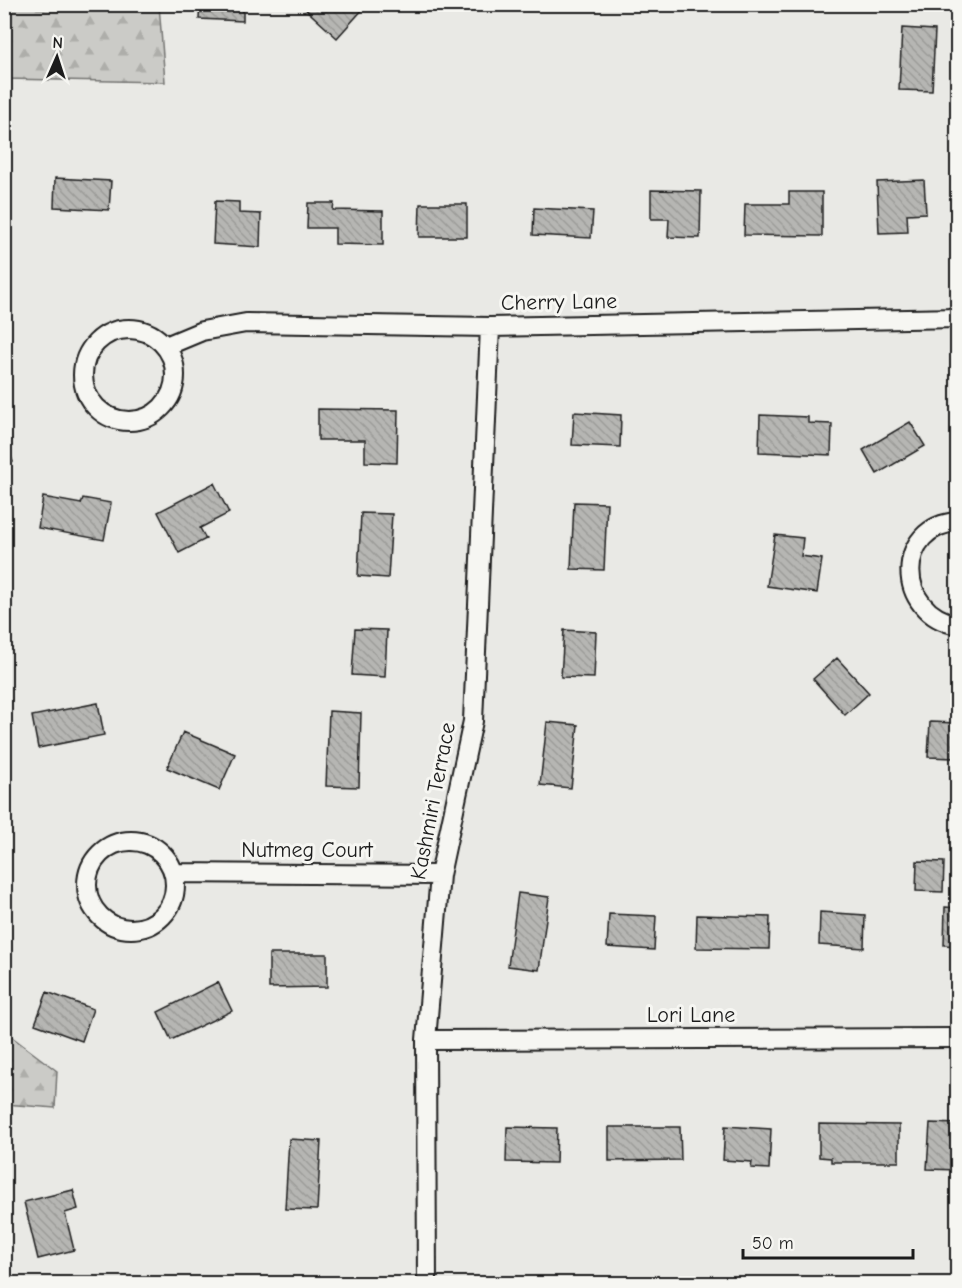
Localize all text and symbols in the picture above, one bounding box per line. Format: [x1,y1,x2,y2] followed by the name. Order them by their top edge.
[27,27,87,87] north arrow
[52,34,63,52] text: N
[501,288,617,316] street label: Cherry Lane
[405,720,461,882] street label: Kashmiri Terrace
[241,837,374,863] street label: Nutmeg Court
[647,1002,735,1028] street label: Lori Lane
[743,1222,912,1260] scale bar
[752,1233,794,1254] text: 50 m

